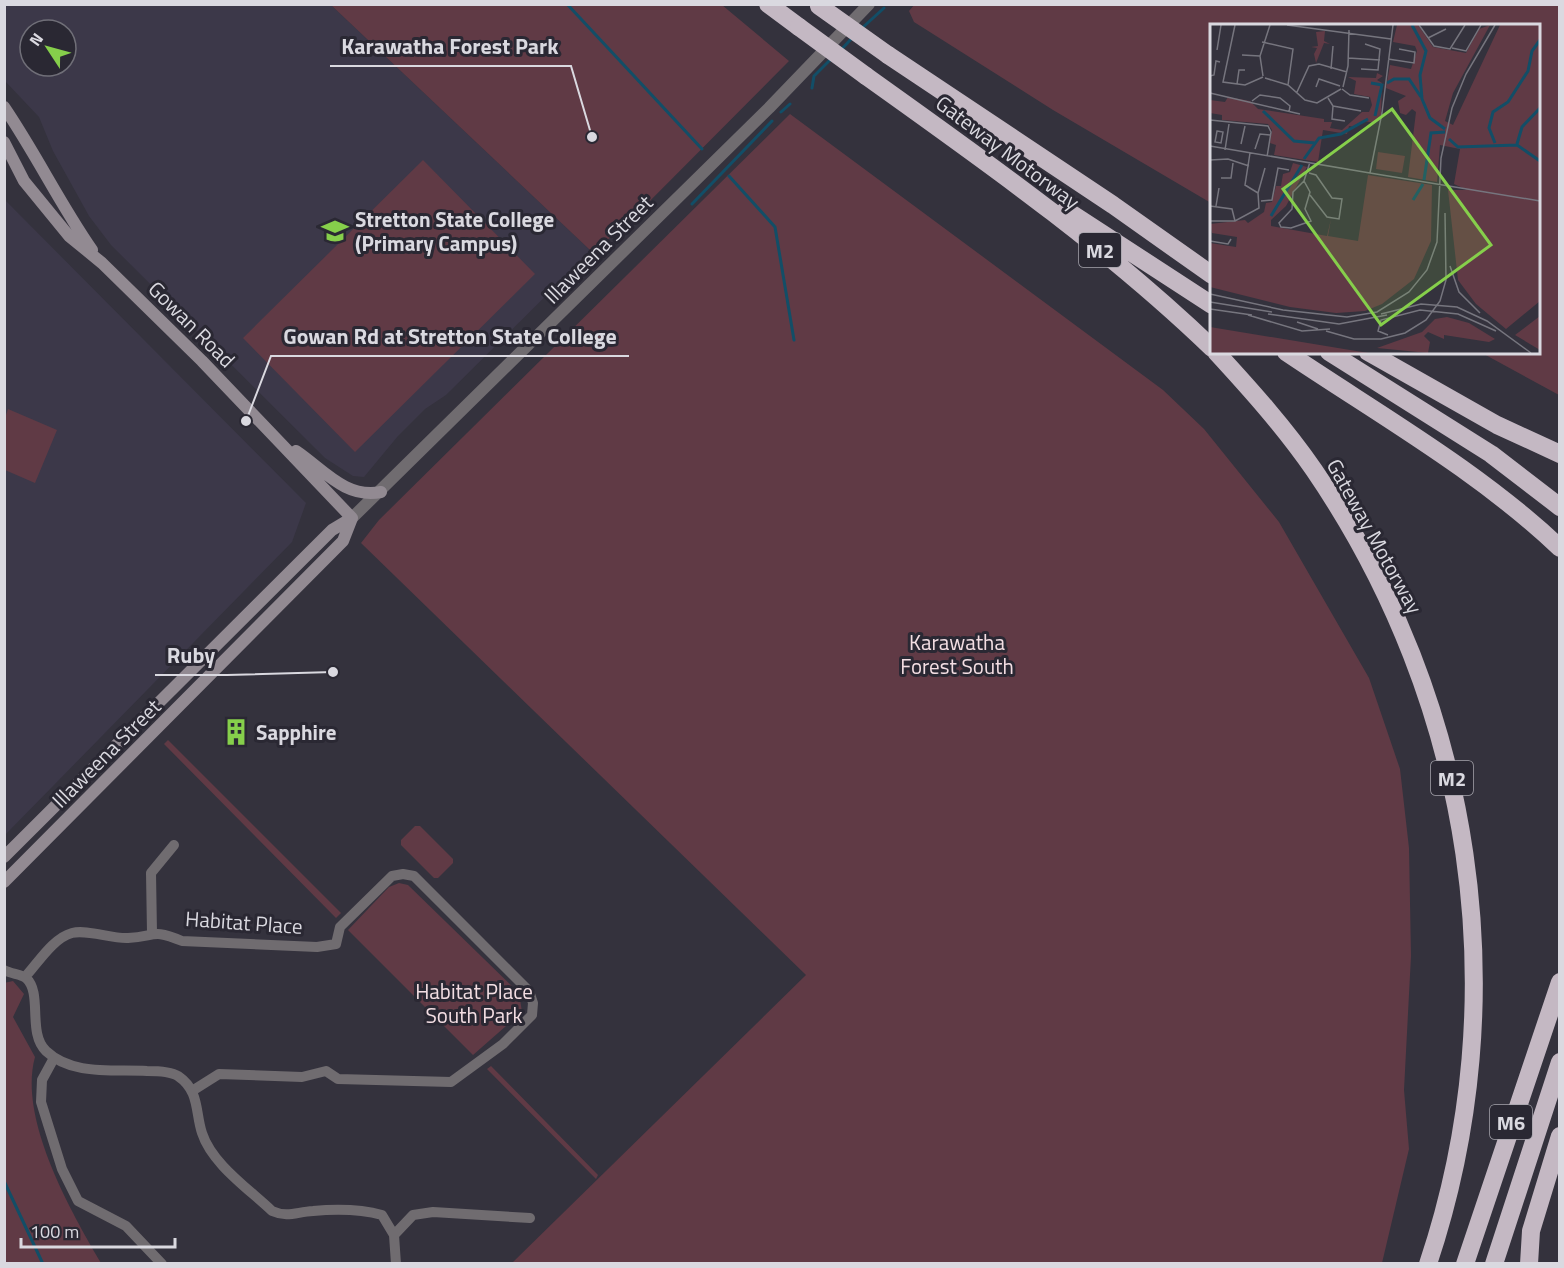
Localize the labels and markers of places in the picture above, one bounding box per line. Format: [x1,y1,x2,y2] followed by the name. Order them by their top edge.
[330,26,571,66] callout: Karawatha Forest Park
[355,203,554,259] place label: Stretton State College (Primary Campus)
[320,216,350,246] school or university icon: Stretton State College (Primary Campus)
[271,316,629,356] callout: Gowan Rd at Stretton State College
[155,635,227,675] callout: Ruby
[256,716,337,748] place label: Sapphire
[221,717,251,747] building icon: Sapphire

